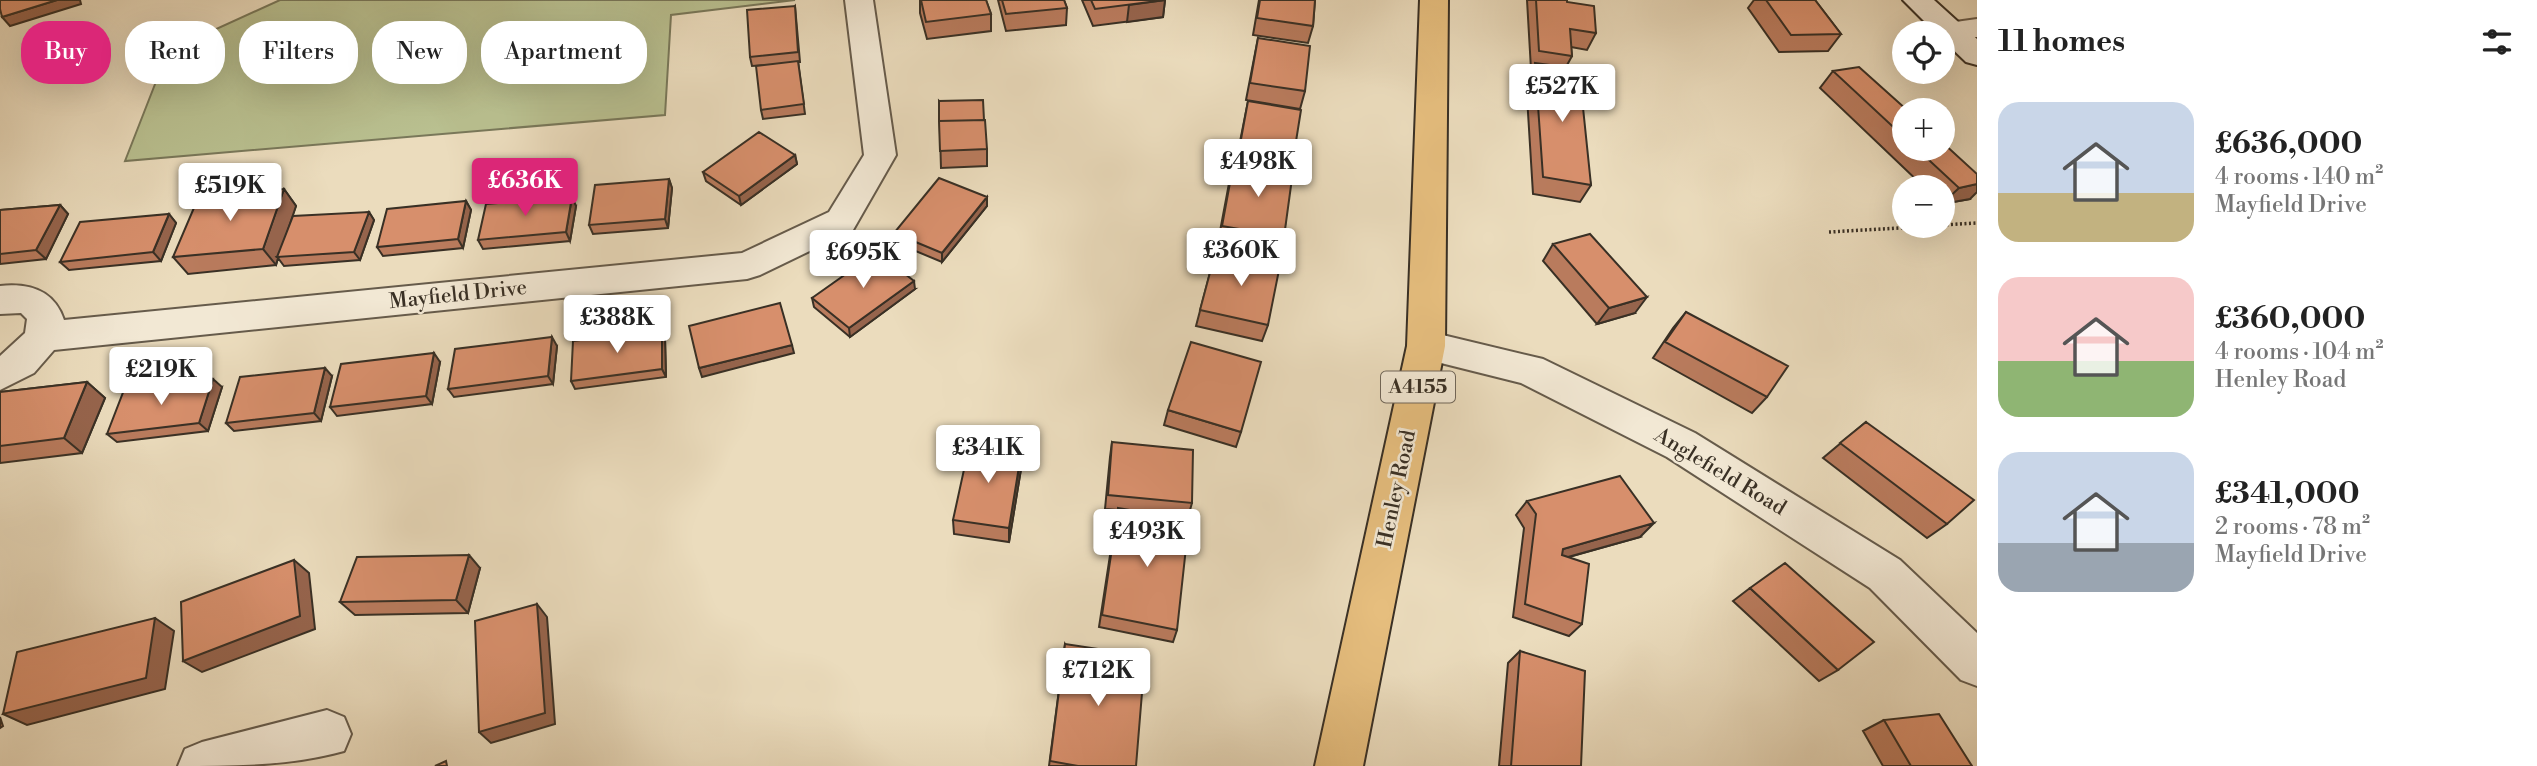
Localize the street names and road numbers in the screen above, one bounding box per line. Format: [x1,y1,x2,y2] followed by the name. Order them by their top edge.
[388,275,528,315] street label: Mayfield Drive
[1381,372,1455,402] road number: A4155
[1648,422,1791,522] street label: Anglefield Road
[1372,428,1422,550] street label: Henley Road

